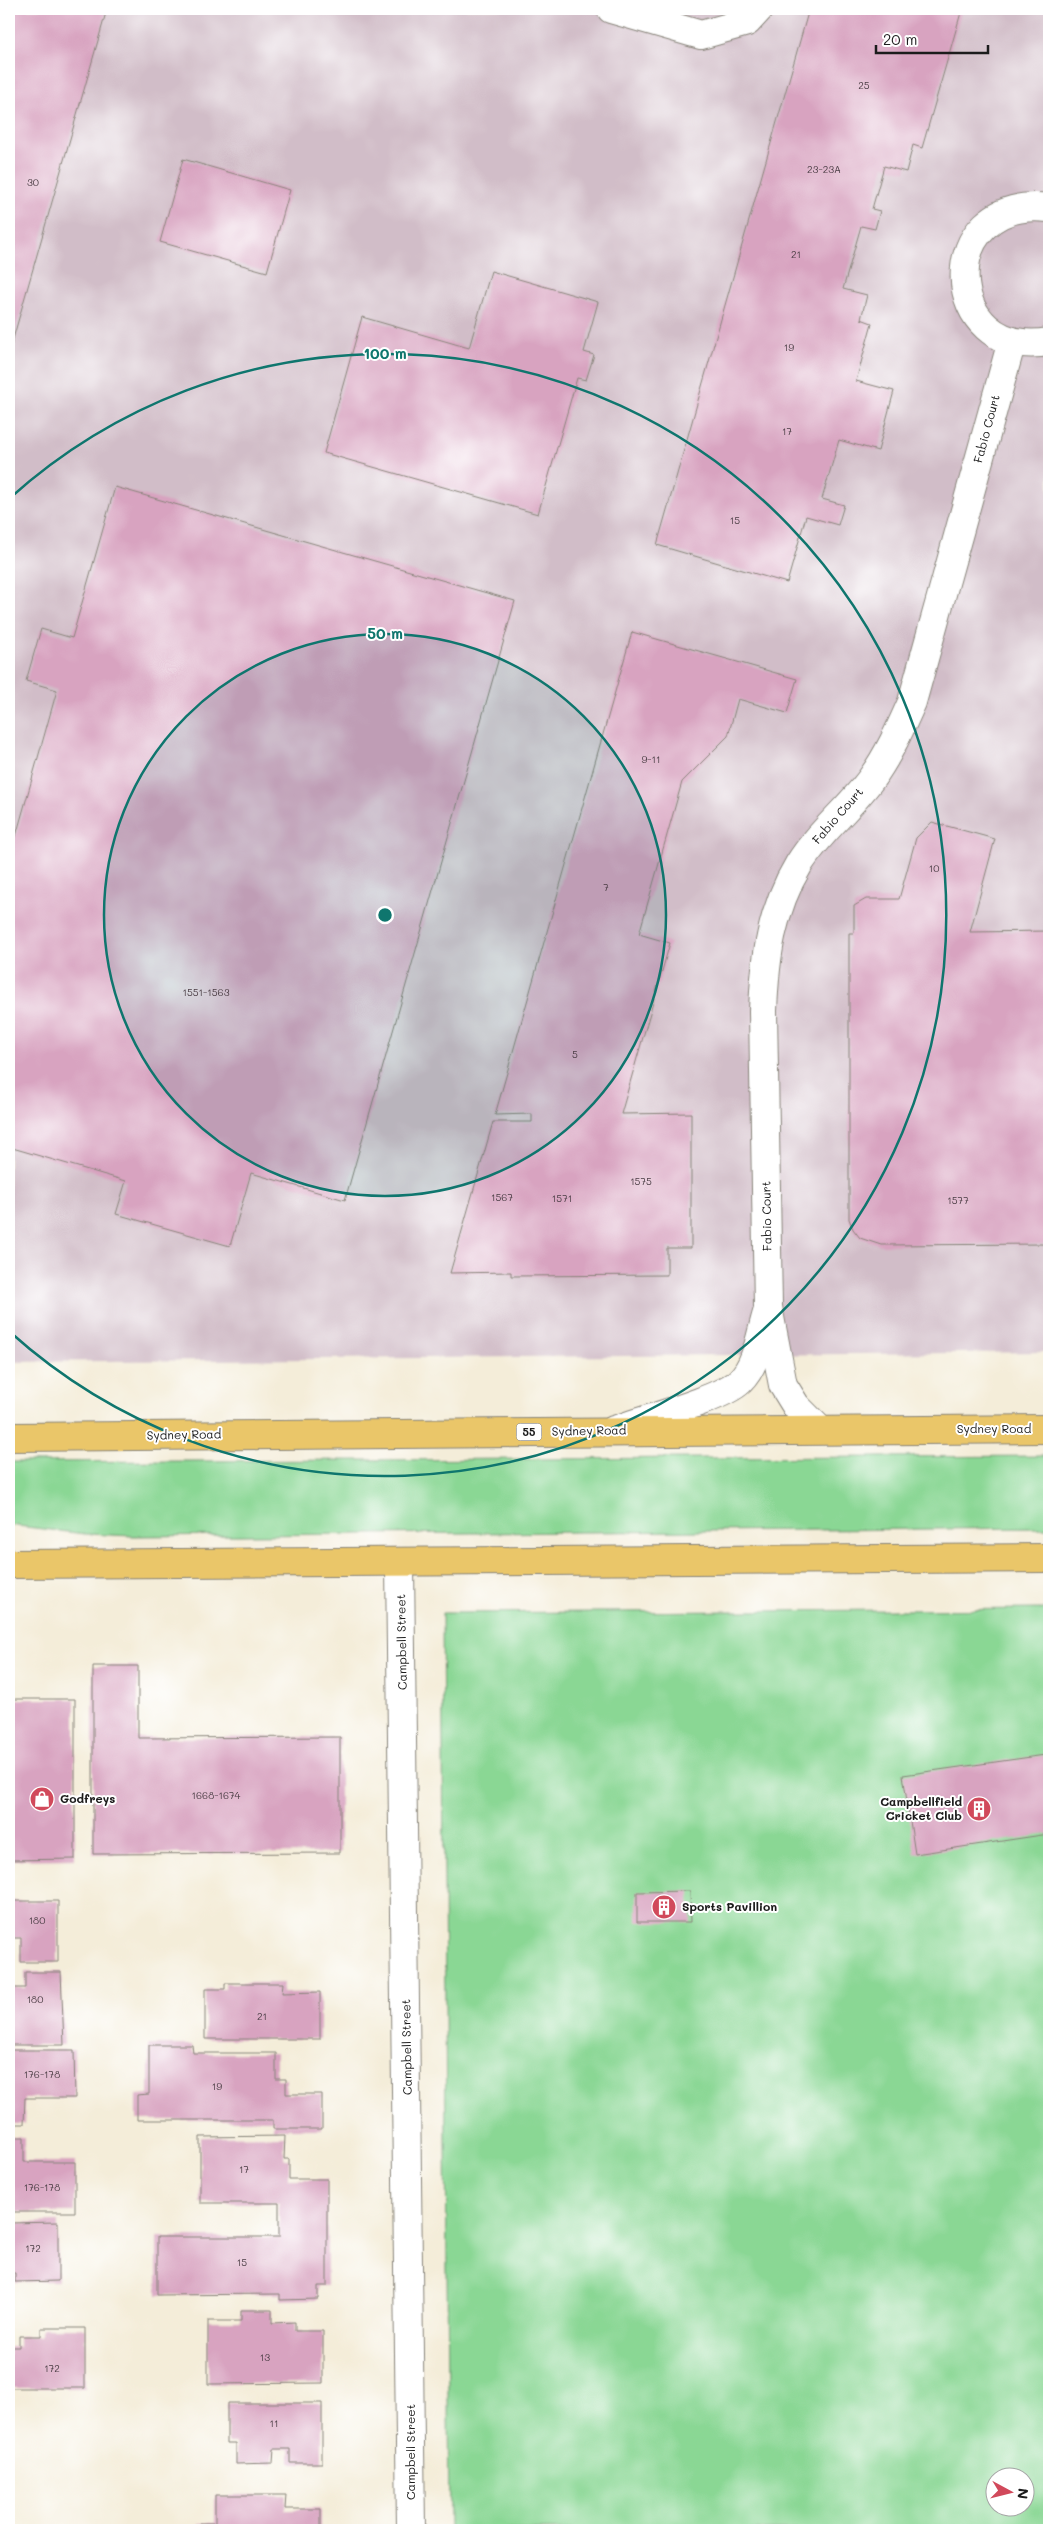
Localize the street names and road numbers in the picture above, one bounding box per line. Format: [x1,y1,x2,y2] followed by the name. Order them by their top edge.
[969,393,1003,465] street label: Fabio Court
[808,784,866,847] street label: Fabio Court
[757,1181,775,1251] street label: Fabio Court
[957,1420,1032,1436] street label: Sydney Road
[551,1421,627,1439] street label: Sydney Road
[516,1424,542,1440] road number: 55
[146,1425,222,1443] street label: Sydney Road
[392,1594,410,1690] street label: Campbell Street
[397,1999,415,2095] street label: Campbell Street
[402,2404,418,2500] street label: Campbell Street

